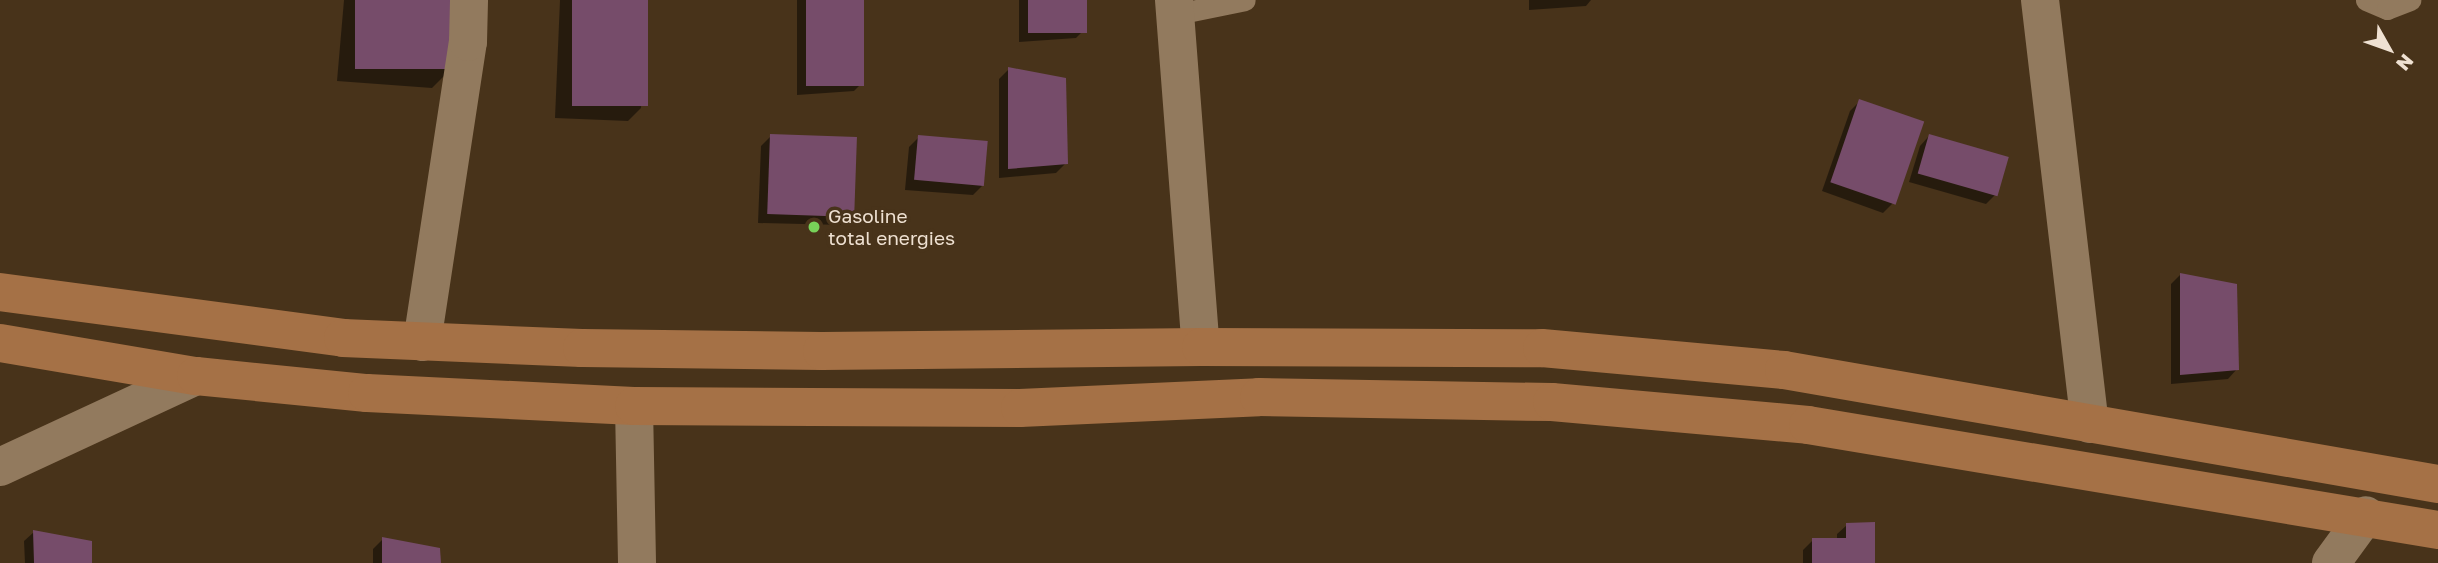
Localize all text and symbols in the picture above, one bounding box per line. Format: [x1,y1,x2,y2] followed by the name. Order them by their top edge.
[2354,14,2424,84] north arrow
[2392,50,2419,76] text: N
[828,205,955,249] place label: Gasoline total energies
[806,219,822,235] marker: Gasoline total energies

